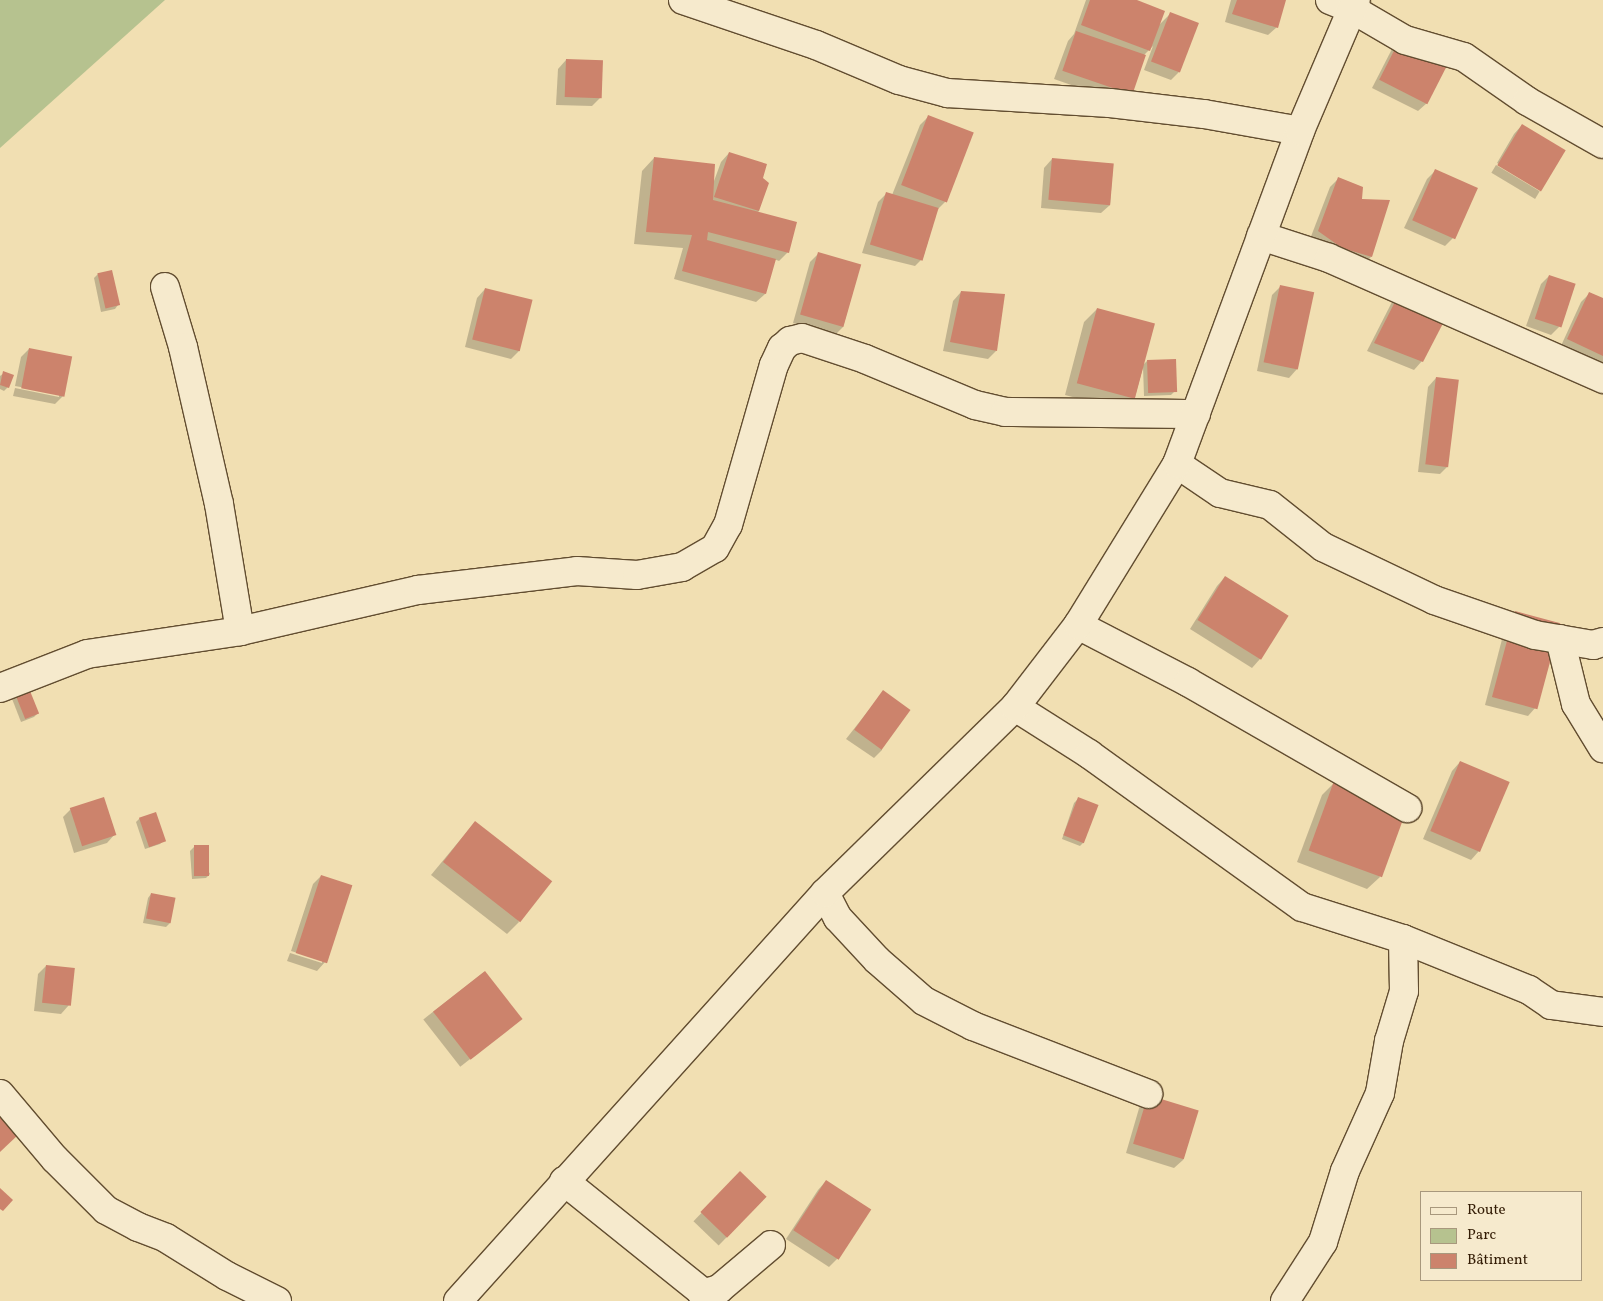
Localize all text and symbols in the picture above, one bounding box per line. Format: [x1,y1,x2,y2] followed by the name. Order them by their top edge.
[1420,1191,1583,1281] legend
[1467,1200,1506,1221] text: Route
[1467,1225,1496,1246] text: Parc
[1467,1250,1528,1271] text: Bâtiment

